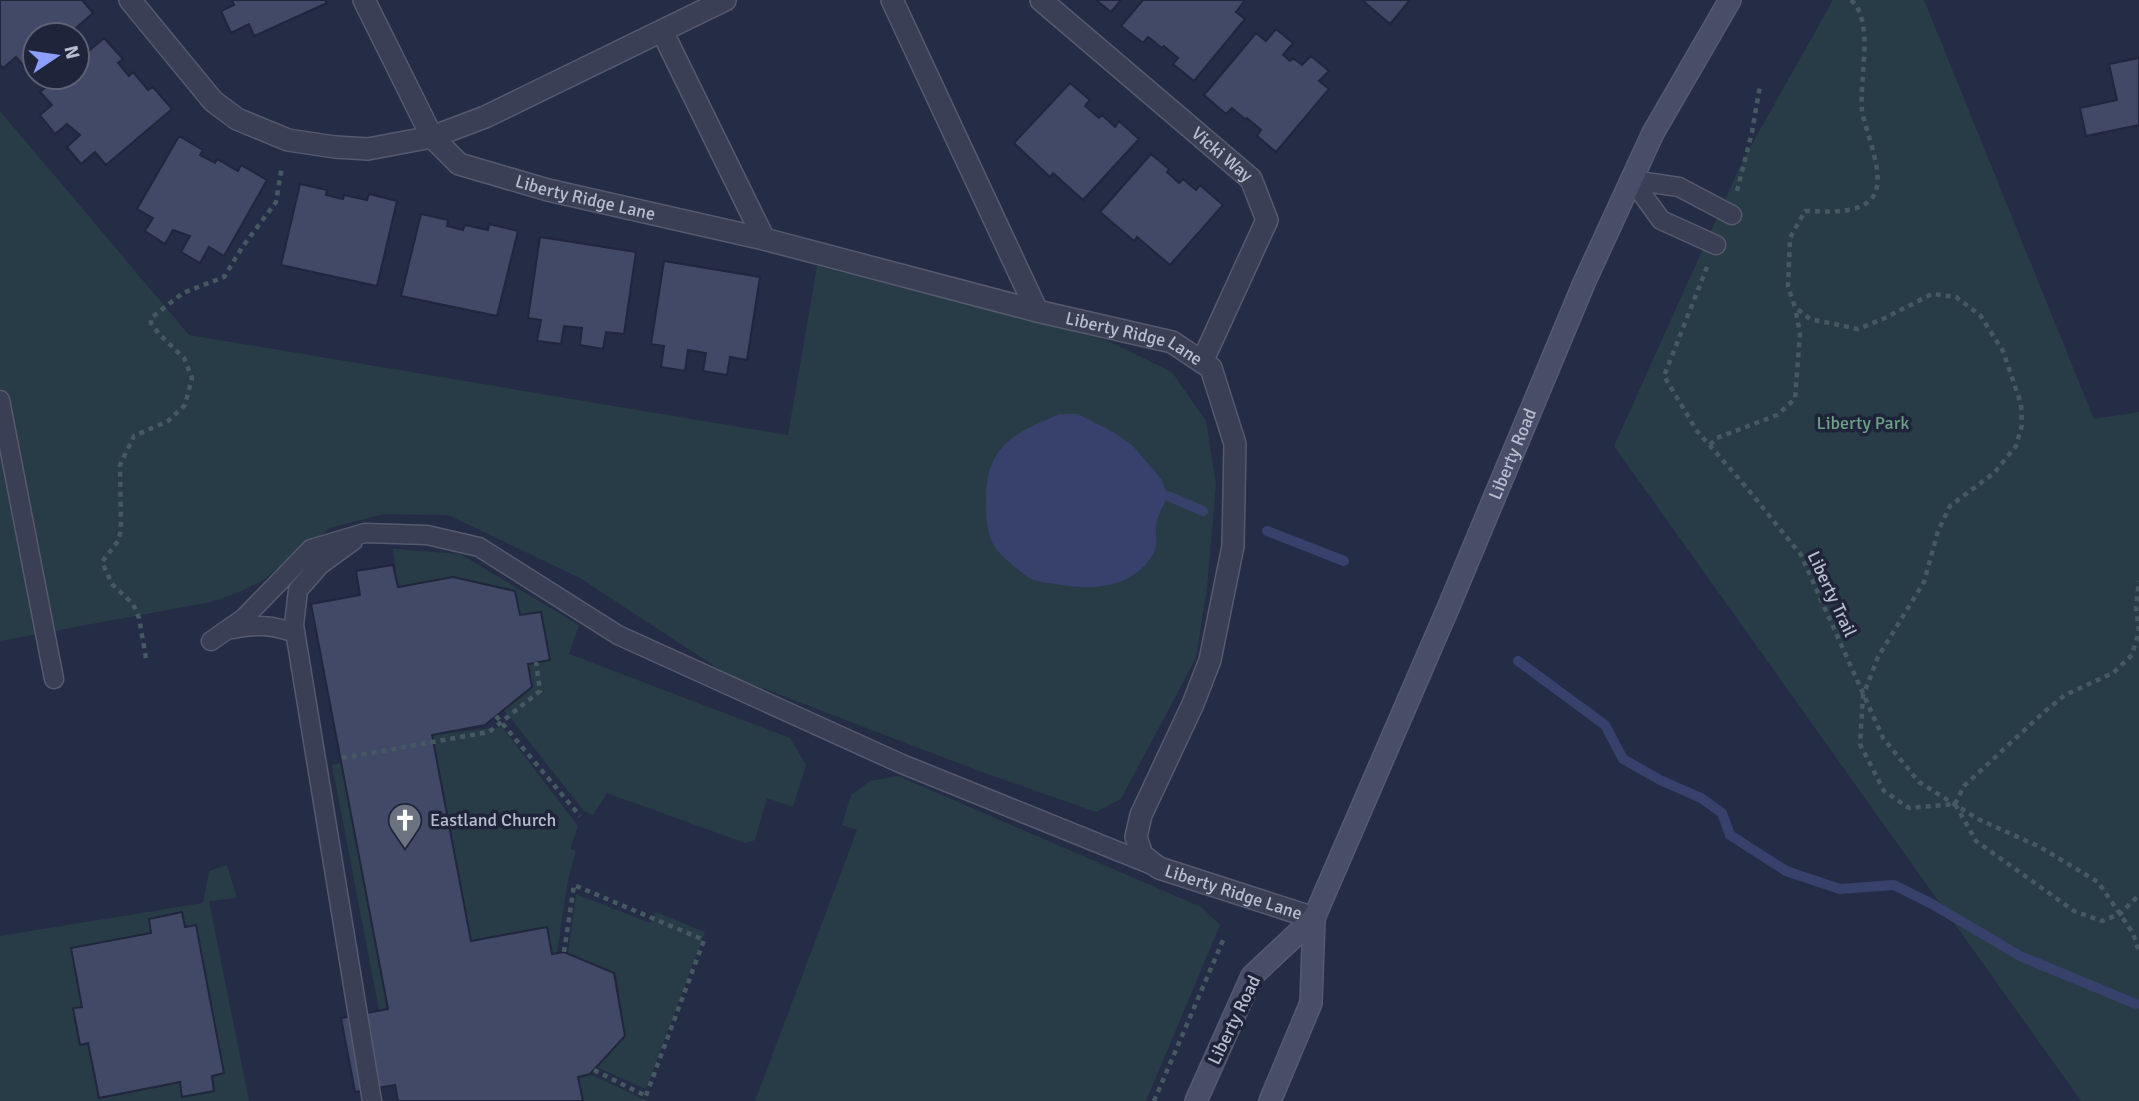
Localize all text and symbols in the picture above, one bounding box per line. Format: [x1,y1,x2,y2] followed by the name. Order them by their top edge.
[21,21,91,91] north arrow
[58,43,85,62] text: N
[1187,122,1258,187] street label: Vicki Way
[513,170,657,225] street label: Liberty Ridge Lane
[1064,307,1207,370] street label: Liberty Ridge Lane
[1484,405,1541,503] street label: Liberty Road
[1817,412,1909,434] park label: Liberty Park
[1803,548,1861,640] street label: Liberty Trail
[386,801,424,850] church icon: Eastland Church
[430,809,556,831] place label: Eastland Church
[1162,860,1305,924] street label: Liberty Ridge Lane
[1203,972,1265,1068] street label: Liberty Road

